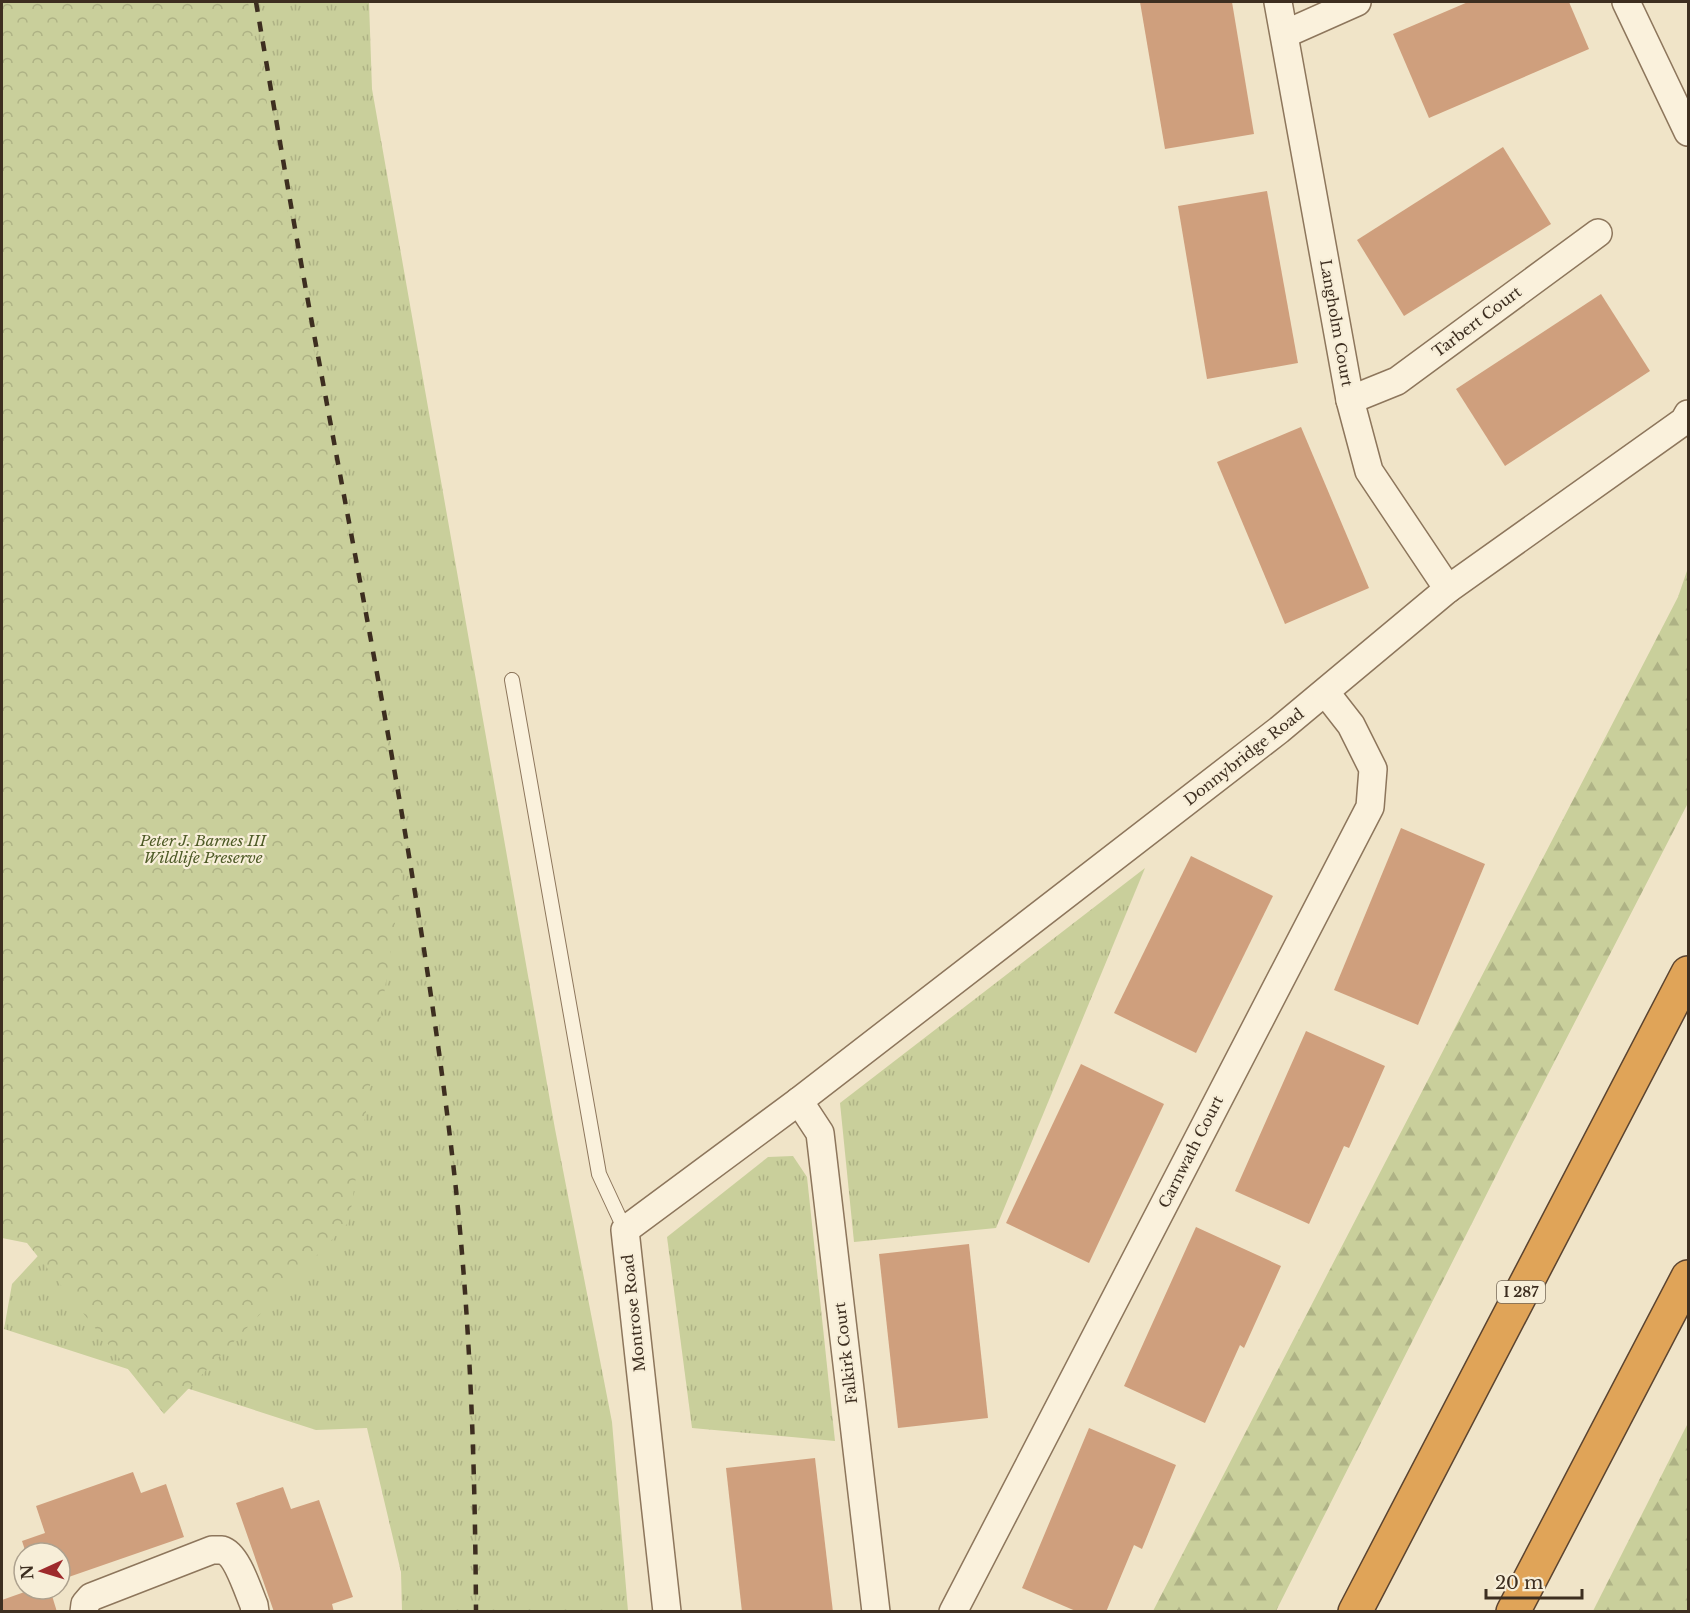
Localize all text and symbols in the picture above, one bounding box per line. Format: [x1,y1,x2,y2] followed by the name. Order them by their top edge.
[1316,258,1357,388] street label: Langholm Court
[1429,282,1525,361] street label: Tarbert Court
[1180,704,1307,809] street label: Donnybridge Road
[139,831,268,867] park label: Peter J. Barnes III Wildlife Preserve
[1154,1092,1227,1211] street label: Carnwath Court
[618,1253,649,1373] street label: Montrose Road
[1497,1281,1545,1303] road number: I 287
[830,1301,861,1405] street label: Falkirk Court
[12,1541,72,1601] north arrow
[1486,1562,1582,1600] scale bar
[17,1564,38,1580] text: N
[1495,1572,1543,1594] text: 20 m

